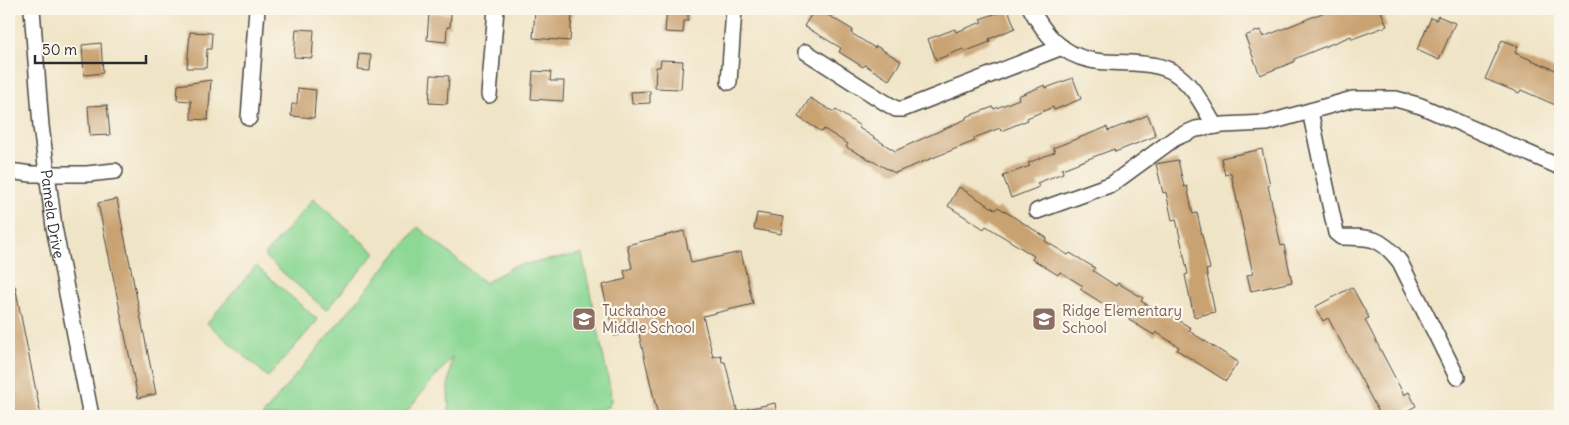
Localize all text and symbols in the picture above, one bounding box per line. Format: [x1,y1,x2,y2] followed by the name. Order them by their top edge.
[35,32,146,64] scale bar
[42,40,77,59] text: 50 m
[37,168,69,260] street label: Pamela Drive
[602,301,695,337] place label: Tuckahoe Middle School
[1062,301,1182,337] place label: Ridge Elementary School
[571,306,597,332] school or university icon: Tuckahoe Middle School
[1031,306,1057,332] school or university icon: Ridge Elementary School

